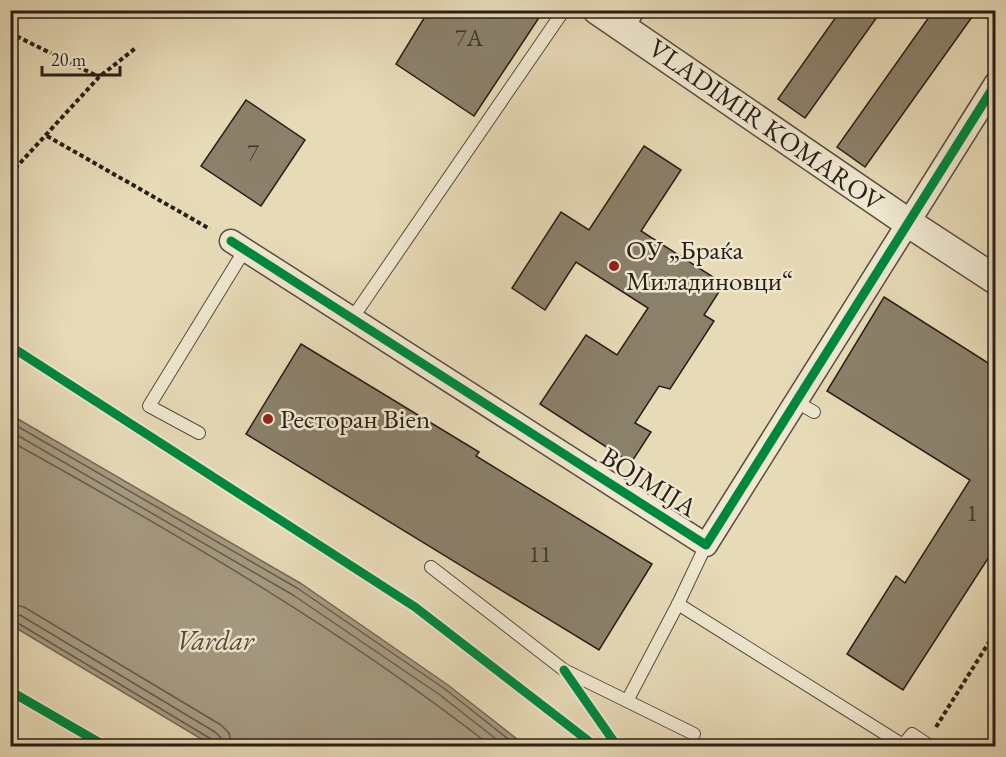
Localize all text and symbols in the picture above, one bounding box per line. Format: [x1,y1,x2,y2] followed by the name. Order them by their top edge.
[455,22,483,53] house number: 7А
[642,30,891,220] street label: VLADIMIR KOMAROV
[42,39,120,77] scale bar
[51,48,86,71] text: 20 m
[247,137,259,168] house number: 7
[626,232,793,298] place label: ОУ „Браќа Миладиновци“
[607,259,621,273] marker: ОУ „Браќа Миладиновци“
[280,401,430,436] place label: Ресторан Bien
[261,412,275,426] marker: Ресторан Bien
[595,438,704,525] street label: BOJMIJA
[966,497,978,528] house number: 1
[528,538,552,569] house number: 11
[176,622,255,658] water label: Vardar

